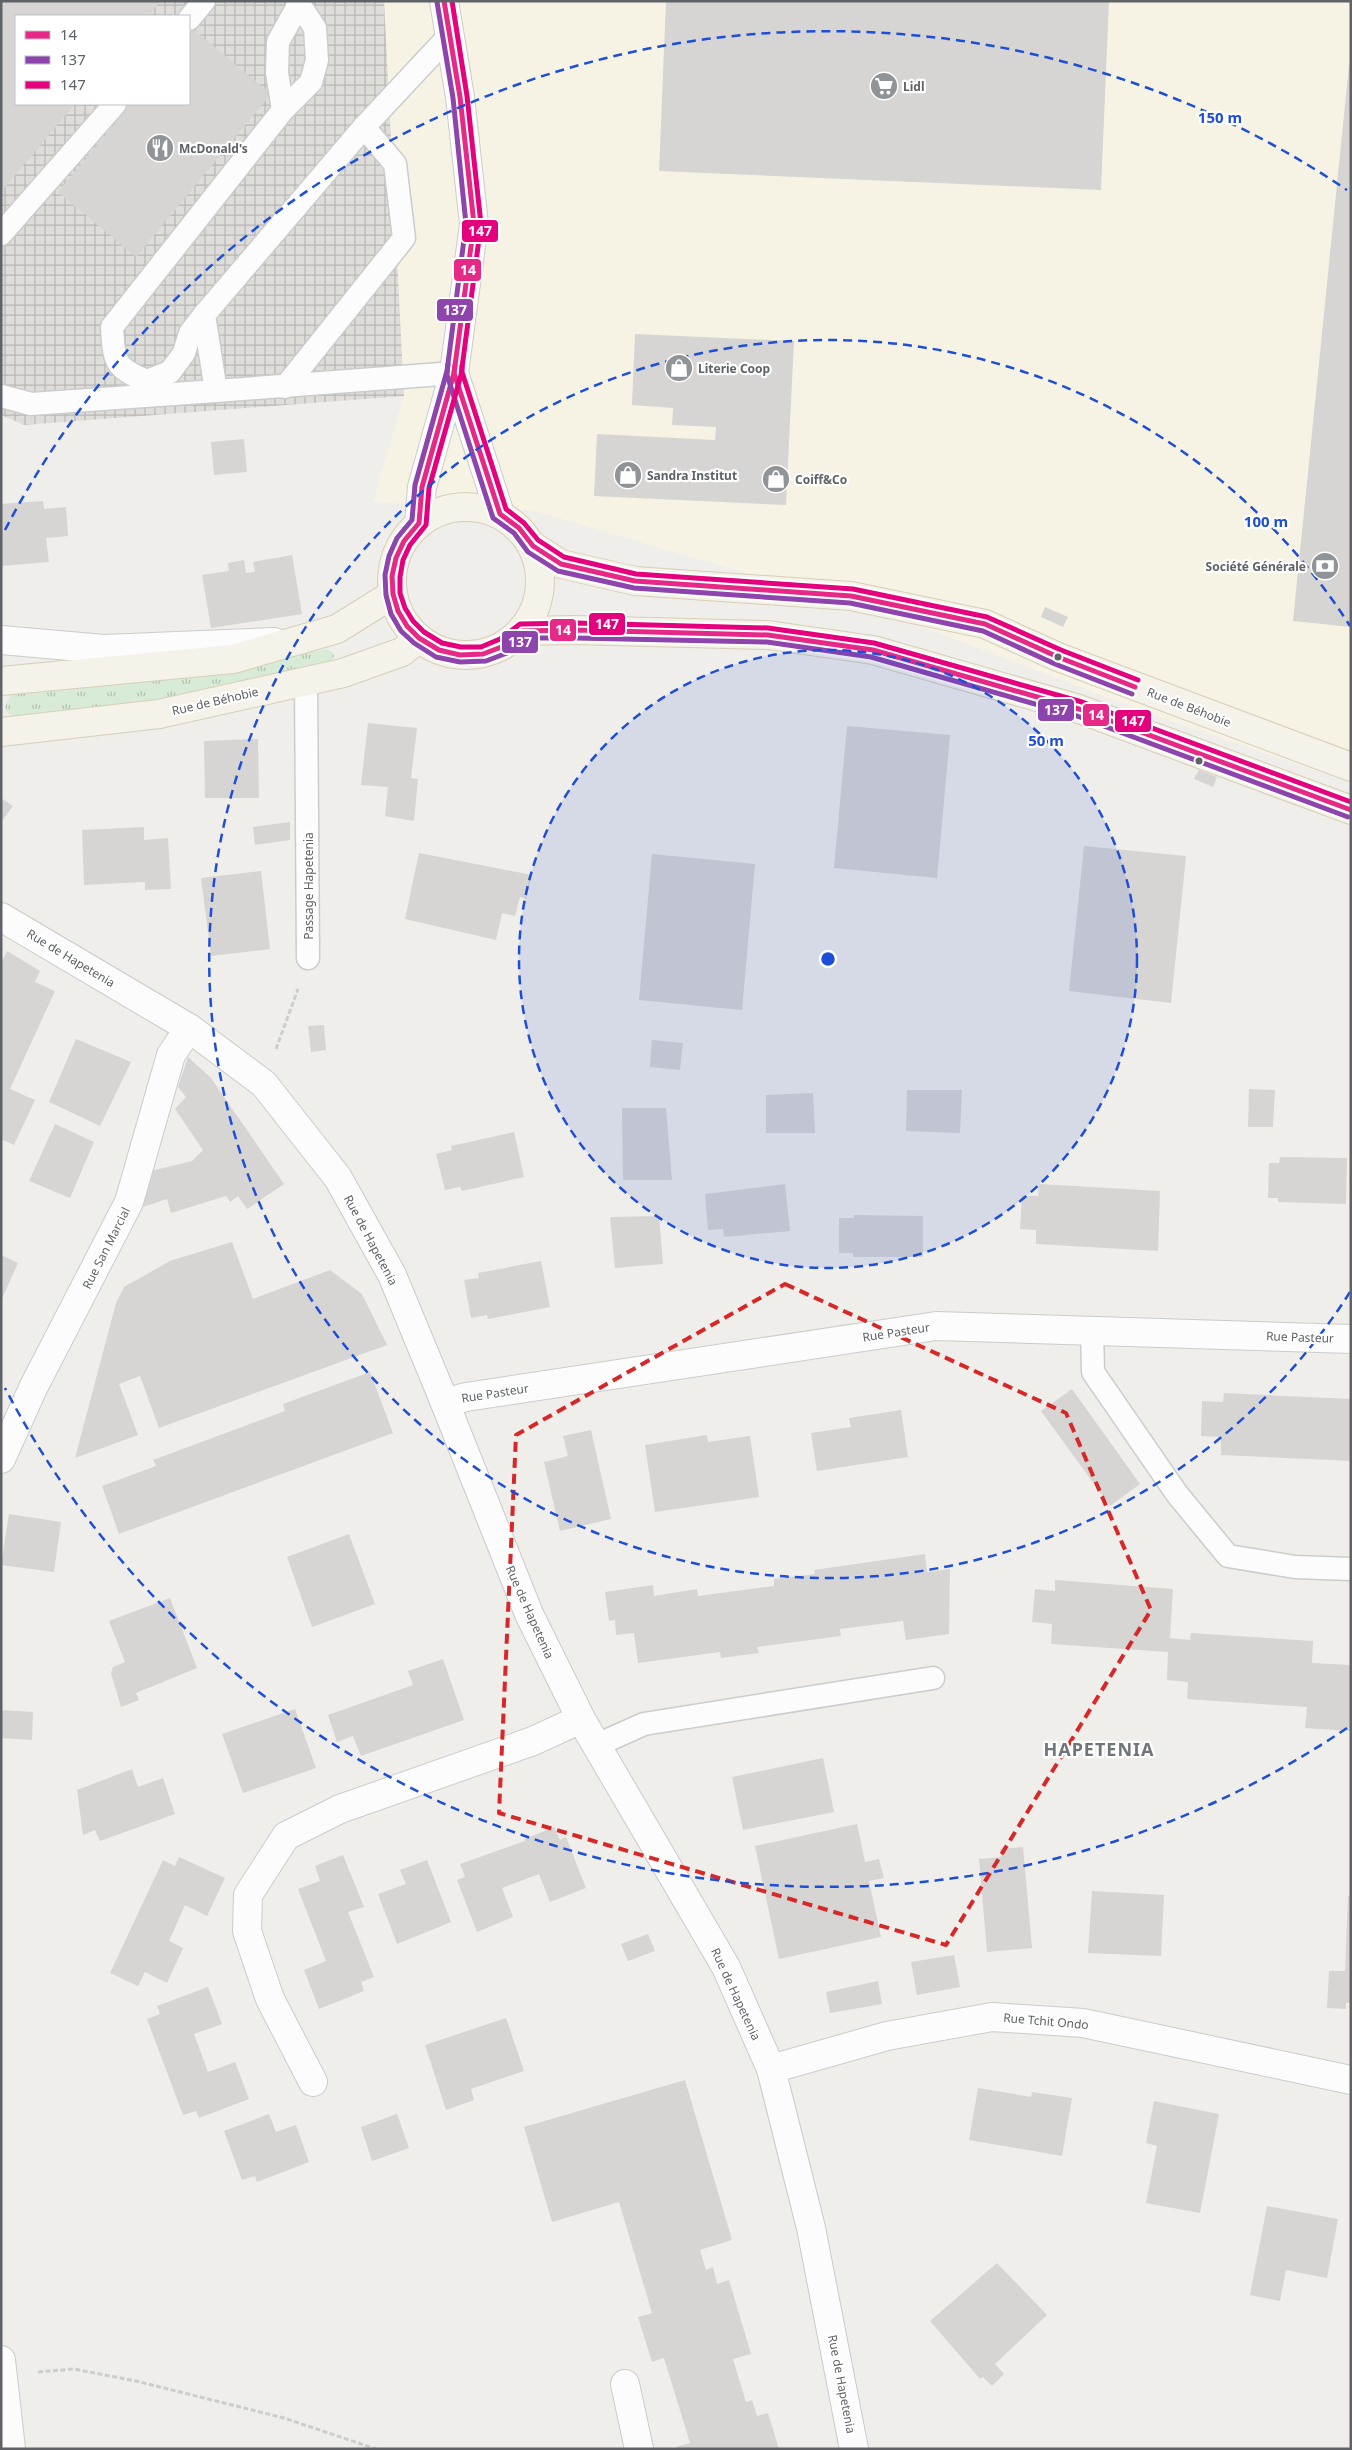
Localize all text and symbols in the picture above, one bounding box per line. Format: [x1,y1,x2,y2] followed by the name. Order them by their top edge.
[15,15,190,105] legend
[60,24,78,44] text: 14
[60,49,86,69] text: 137
[869,71,899,101] supermarket icon: Lidl
[60,74,86,94] text: 147
[903,78,924,95] place label: Lidl
[1198,107,1242,127] text: 150 m
[145,133,175,163] restaurant icon: McDonald's
[179,140,248,157] place label: McDonald's
[461,219,499,243] line badge: 147
[468,221,492,240] text: 147
[453,258,482,282] line badge: 14
[460,260,476,279] text: 14
[436,298,474,322] line badge: 137
[443,300,467,319] text: 137
[664,353,694,383] shop icon: Literie Coop
[698,360,771,377] place label: Literie Coop
[613,460,643,490] shop icon: Sandra Institut
[761,464,791,494] shop icon: Coiff&Co
[647,467,737,484] place label: Sandra Institut
[795,471,847,488] place label: Coiff&Co
[1244,511,1288,531] text: 100 m
[1310,551,1340,581] bank icon: Société Générale
[1206,558,1306,575] place label: Société Générale
[588,612,626,636] line badge: 147
[595,614,619,633] text: 147
[549,618,577,642] line badge: 14
[555,620,571,639] text: 14
[501,630,539,654] line badge: 137
[508,632,532,651] text: 137
[1053,652,1063,662] unlabelled marker
[170,683,260,719] street label: Rue de Béhobie
[1145,683,1234,731] street label: Rue de Béhobie
[1037,698,1075,722] line badge: 137
[1044,700,1068,719] text: 137
[1082,703,1110,727] line badge: 14
[1088,705,1104,724] text: 14
[1114,709,1152,733] line badge: 147
[1121,711,1145,730] text: 147
[1028,730,1064,750] text: 50 m
[1194,756,1204,766] unlabelled marker
[300,832,317,940] street label: Passage Hapetenia
[24,925,118,991] street label: Rue de Hapetenia
[819,950,837,968] centre of rings
[340,1192,402,1288] street label: Rue de Hapetenia
[78,1204,134,1292] street label: Rue San Marcial
[861,1318,931,1346] street label: Rue Pasteur
[1266,1327,1334,1347] street label: Rue Pasteur
[460,1379,530,1407] street label: Rue Pasteur
[502,1563,558,1661] street label: Rue de Hapetenia
[1043,1737,1155,1761] district label: HAPETENIA
[707,1945,765,2043] street label: Rue de Hapetenia
[1003,2009,1089,2033] street label: Rue Tchit Ondo
[824,2333,860,2435] street label: Rue de Hapetenia

